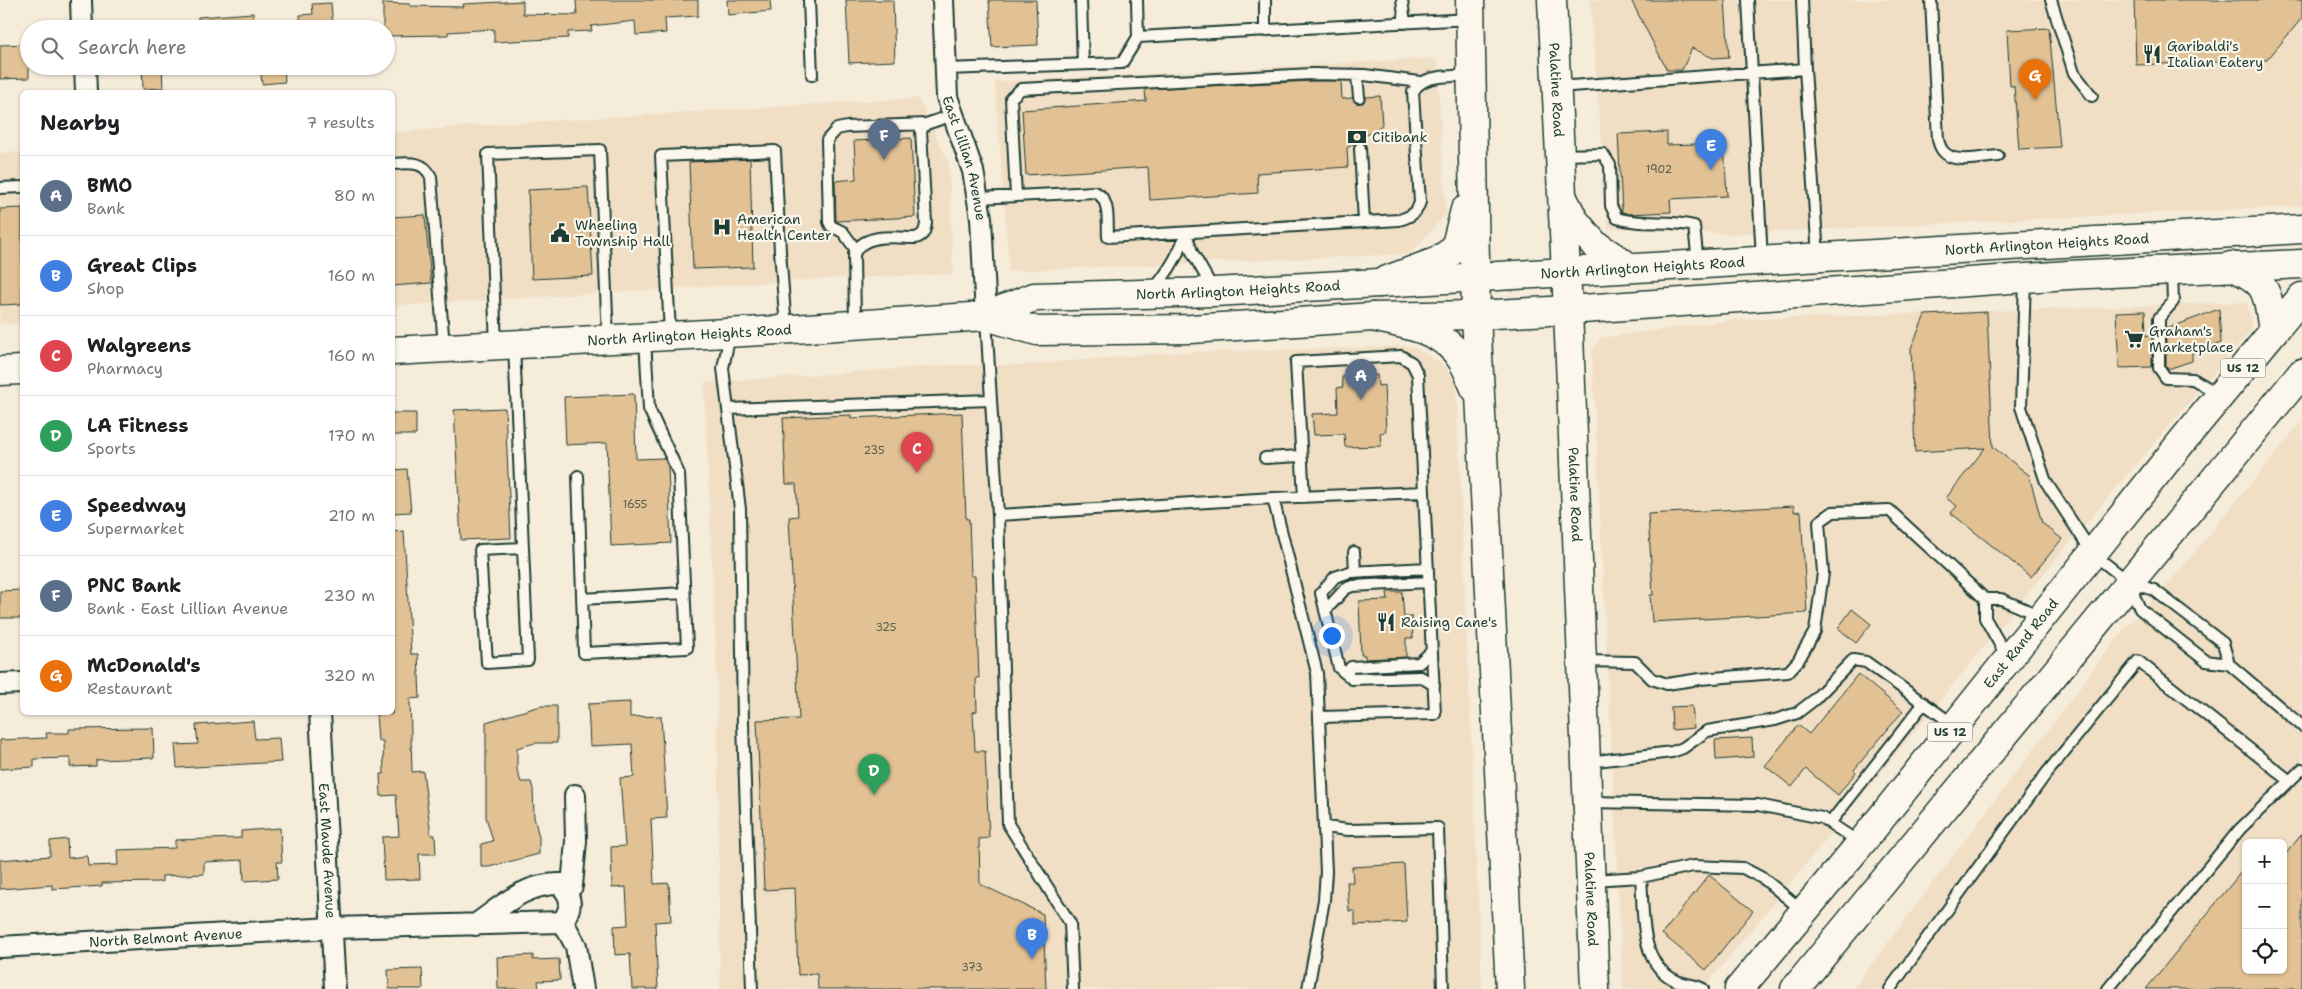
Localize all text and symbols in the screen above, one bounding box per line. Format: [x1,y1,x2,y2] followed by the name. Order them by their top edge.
[20,20,395,75] search box
[38,34,66,62] icon: search
[78,35,187,60] text: Search here
[2167,37,2263,71] place label: Garibaldi's Italian Eatery
[1545,42,1568,138] street label: Palatine Road
[2141,43,2163,65] restaurant icon: Garibaldi's Italian Eatery
[2019,59,2051,100] pin: G
[938,93,990,222] street label: East Lillian Avenue
[40,109,120,137] text: Nearby
[306,112,375,133] text: 7 results
[868,119,900,160] pin: F
[1346,126,1368,148] bank icon: Citibank
[1372,128,1427,146] place label: Citibank
[1695,129,1727,170] pin: E
[1646,162,1672,177] house number: 1902
[87,173,132,198] text: BMO
[50,185,62,206] text: A
[334,185,375,206] text: 80 m
[87,198,125,219] text: Bank
[737,210,832,244] place label: American Health Center
[575,216,671,250] place label: Wheeling Township Hall
[711,216,733,238] hospital icon: American Health Center
[549,222,571,244] public building icon: Wheeling Township Hall
[1944,229,2150,259] street label: North Arlington Heights Road
[87,253,197,278] text: Great Clips
[1540,253,1745,283] street label: North Arlington Heights Road
[51,265,61,286] text: B
[328,265,375,286] text: 160 m
[1136,276,1341,303] street label: North Arlington Heights Road
[87,278,124,299] text: Shop
[587,320,792,349] street label: North Arlington Heights Road
[2149,322,2234,356] place label: Graham's Marketplace
[2123,328,2145,350] supermarket icon: Graham's Marketplace
[87,333,191,358] text: Walgreens
[51,345,61,366] text: C
[328,345,375,366] text: 160 m
[87,358,163,379] text: Pharmacy
[2220,358,2266,378] road number: US 12
[1345,359,1377,400] pin: A
[87,413,188,438] text: LA Fitness
[50,425,62,446] text: D
[328,425,375,446] text: 170 m
[901,432,933,473] pin: C
[87,438,136,459] text: Sports
[863,443,885,458] house number: 235
[1564,447,1586,542] street label: Palatine Road
[87,493,186,518] text: Speedway
[623,497,648,512] house number: 1655
[51,505,61,526] text: E
[328,505,375,526] text: 210 m
[87,518,184,539] text: Supermarket
[87,573,181,598] text: PNC Bank
[51,585,61,606] text: F
[323,585,375,606] text: 230 m
[1979,595,2062,692] street label: East Rand Road
[87,598,288,619] text: Bank · East Lillian Avenue
[1375,611,1397,633] restaurant icon: Raising Cane's
[1401,613,1497,631] place label: Raising Cane's
[875,620,897,635] house number: 325
[1319,623,1345,649] your location
[87,653,200,678] text: McDonald's
[50,665,62,686] text: G
[324,665,375,686] text: 320 m
[87,678,173,699] text: Restaurant
[1928,722,1972,742] road number: US 12
[858,754,890,795] pin: D
[315,783,340,919] street label: East Maude Avenue
[2242,839,2287,974] map controls
[2242,839,2287,884] button: +
[1581,851,1602,947] street label: Palatine Road
[2242,884,2287,929] button: −
[1016,918,1048,959] pin: B
[88,924,243,951] street label: North Belmont Avenue
[2242,929,2287,974] button: locate
[961,960,983,975] house number: 373

